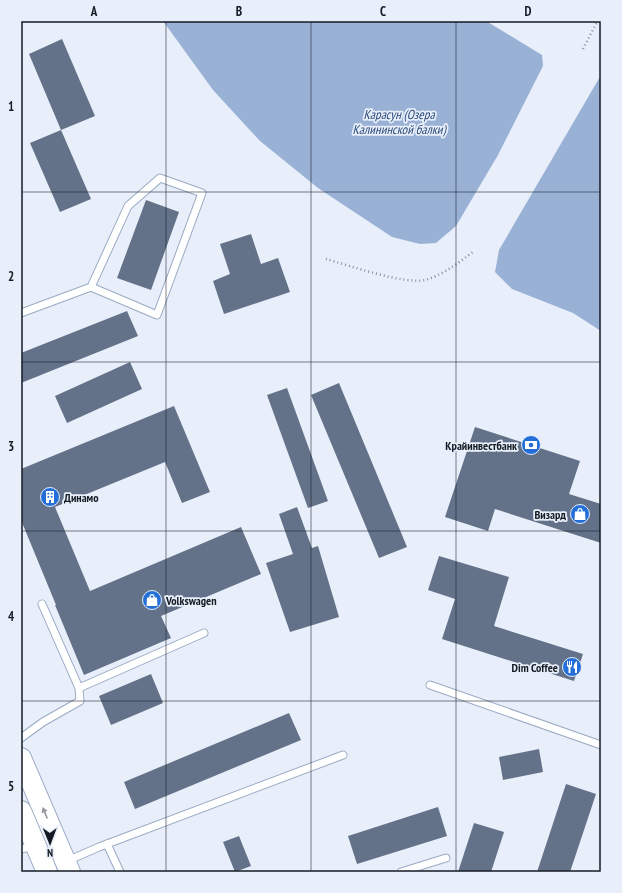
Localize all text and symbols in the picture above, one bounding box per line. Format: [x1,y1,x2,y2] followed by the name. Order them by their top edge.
[90,3,98,20] text: A
[236,3,242,20] text: B
[380,3,386,20] text: C
[525,3,532,20] text: D
[8,98,14,115] text: 1
[352,106,448,138] water label: Карасун (Озера Калининской балки)
[8,268,14,285] text: 2
[520,434,542,456] bank icon: Крайинвестбанк
[8,438,14,455] text: 3
[445,438,517,453] place label: Крайинвестбанк
[39,486,61,508] building icon: Динамо
[64,490,99,505] place label: Динамо
[569,503,591,525] shop icon: Визард
[534,507,566,522] place label: Визард
[141,589,163,611] shop icon: Volkswagen
[165,593,217,608] place label: Volkswagen
[8,608,15,625] text: 4
[561,656,583,678] restaurant icon: Dim Coffee
[512,660,558,675] place label: Dim Coffee
[8,778,14,795] text: 5
[41,806,47,818] one-way arrow
[30,823,70,863] north arrow
[47,846,53,860] text: N

